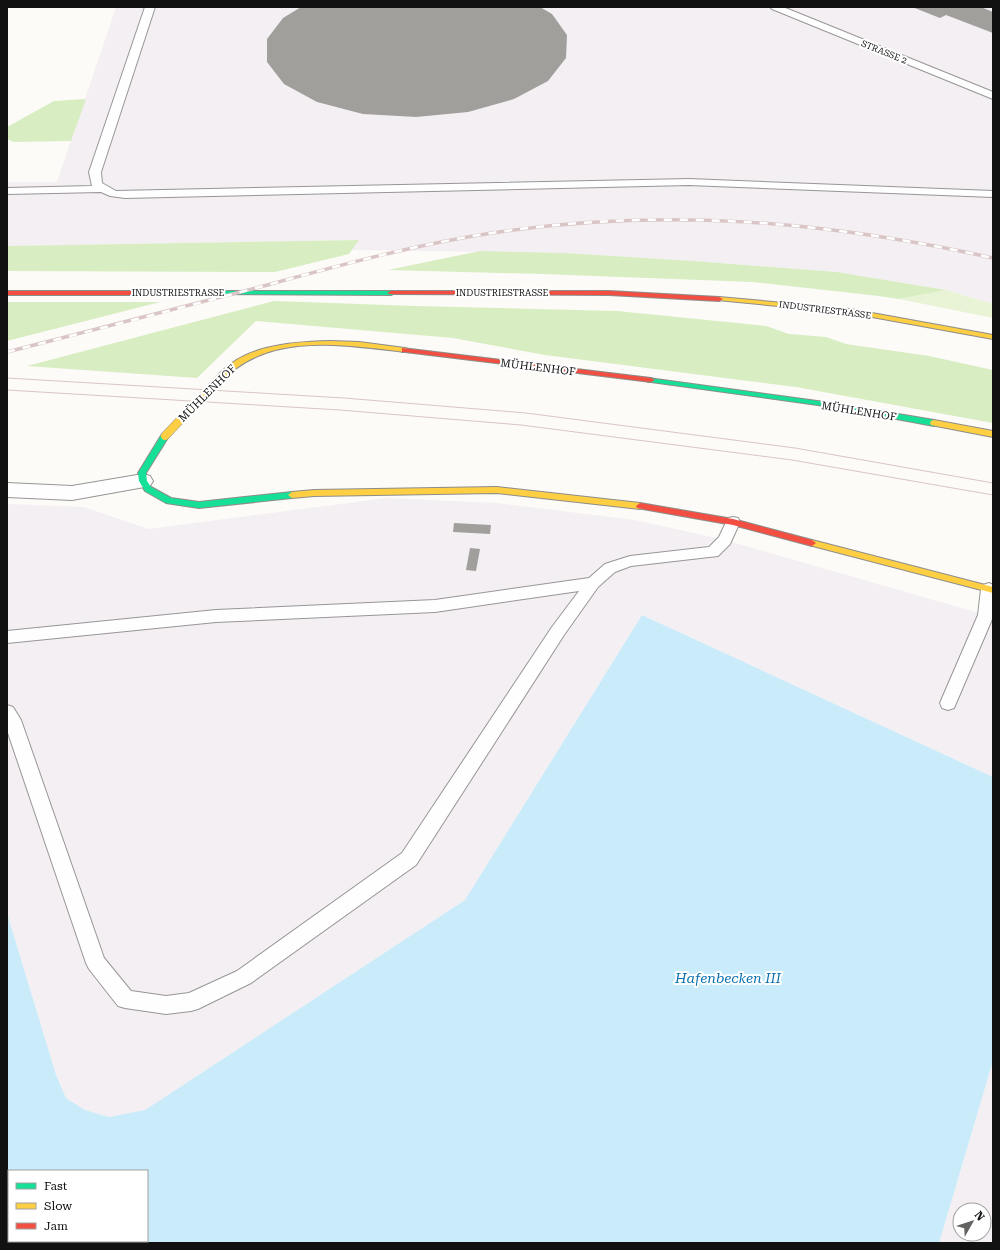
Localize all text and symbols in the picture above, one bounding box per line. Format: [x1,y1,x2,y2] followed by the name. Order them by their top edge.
[860,38,908,66] street label: STRASSE 2
[132,288,225,298] street label: INDUSTRIESTRASSE
[456,288,549,298] street label: INDUSTRIESTRASSE
[778,299,872,321] street label: INDUSTRIESTRASSE
[500,355,577,379] street label: MÜHLENHOF
[175,361,239,425] street label: MÜHLENHOF
[821,398,898,424] street label: MÜHLENHOF
[674,970,782,986] water label: Hafenbecken III
[8,1170,148,1242] legend
[44,1179,68,1193] text: Fast
[44,1199,72,1213] text: Slow
[952,1202,992,1242] north arrow
[972,1209,987,1224] text: N
[44,1219,68,1233] text: Jam

